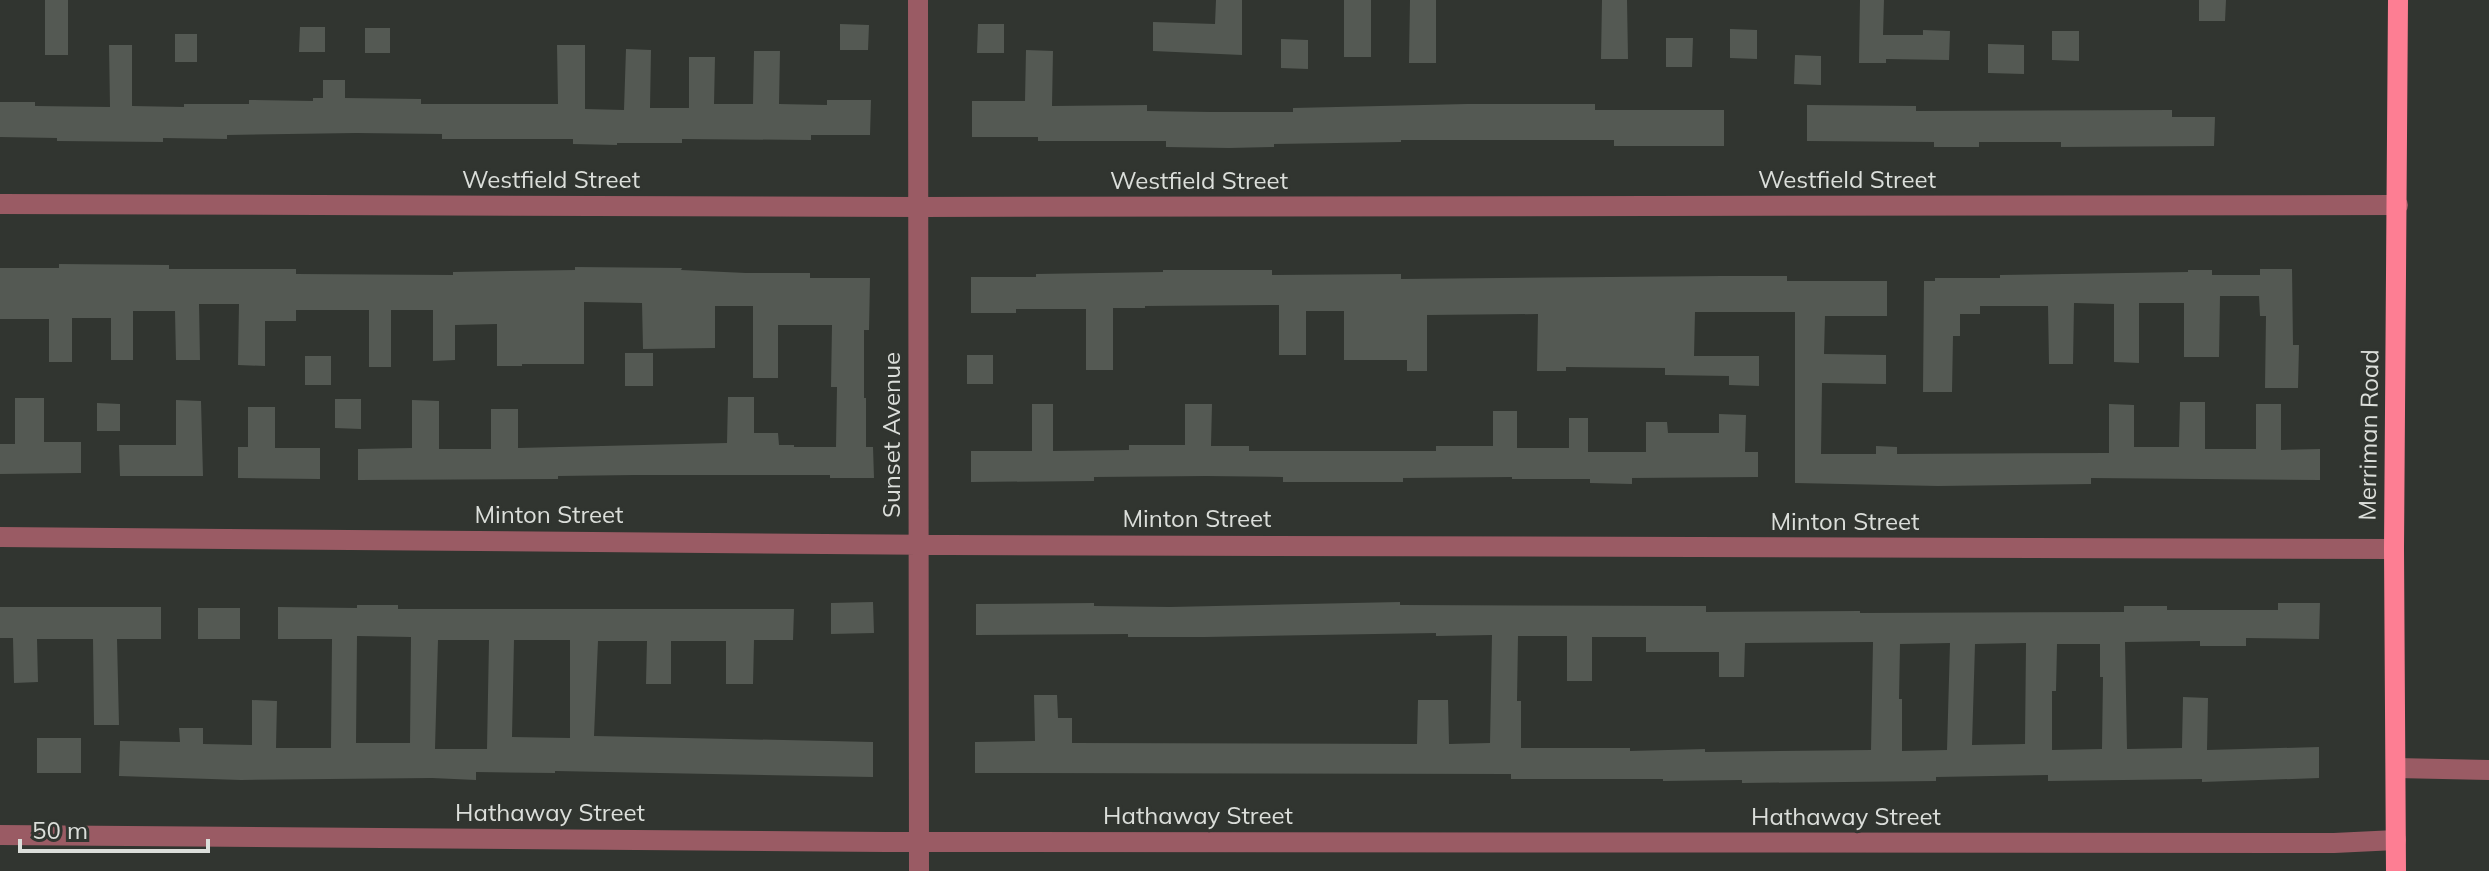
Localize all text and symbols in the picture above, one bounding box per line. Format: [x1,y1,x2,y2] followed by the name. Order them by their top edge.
[462,164,640,194] street label: Westfield Street
[1758,164,1936,194] street label: Westfield Street
[1110,165,1288,195] street label: Westfield Street
[2352,349,2384,521] street label: Merriman Road
[876,352,906,518] street label: Sunset Avenue
[474,499,624,529] street label: Minton Street
[1122,503,1272,533] street label: Minton Street
[1770,506,1920,536] street label: Minton Street
[455,797,645,827] street label: Hathaway Street
[1103,800,1293,830] street label: Hathaway Street
[1751,801,1941,831] street label: Hathaway Street
[20,803,208,853] scale bar
[32,815,88,845] text: 50 m

